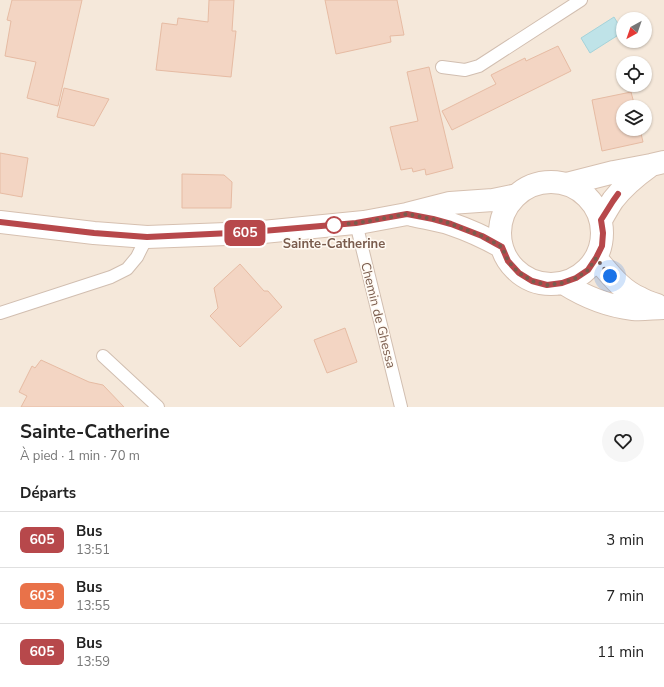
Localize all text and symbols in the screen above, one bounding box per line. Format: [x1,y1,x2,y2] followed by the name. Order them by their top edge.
[616,12,652,48] north arrow
[616,12,652,136] map controls
[616,56,652,92] button: locate
[616,100,652,136] button: layers
[325,216,343,234] marker: Sainte-Catherine
[222,220,268,246] line badge: 605
[232,223,258,242] text: 605
[283,235,385,253] place label: Sainte-Catherine
[356,260,400,370] street label: Chemin de Ghessa
[600,266,620,286] your location
[20,419,170,445] text: Sainte-Catherine
[602,420,644,462] button: heart
[20,447,140,465] text: À pied · 1 min · 70 m
[20,483,76,503] text: Départs
[76,521,102,541] text: Bus
[29,530,55,549] text: 605
[606,530,644,550] text: 3 min
[76,541,110,559] text: 13:51
[76,577,102,597] text: Bus
[29,586,55,605] text: 603
[606,586,644,606] text: 7 min
[76,597,110,615] text: 13:55
[76,633,102,653] text: Bus
[29,642,55,661] text: 605
[597,642,644,662] text: 11 min
[76,653,110,671] text: 13:59

